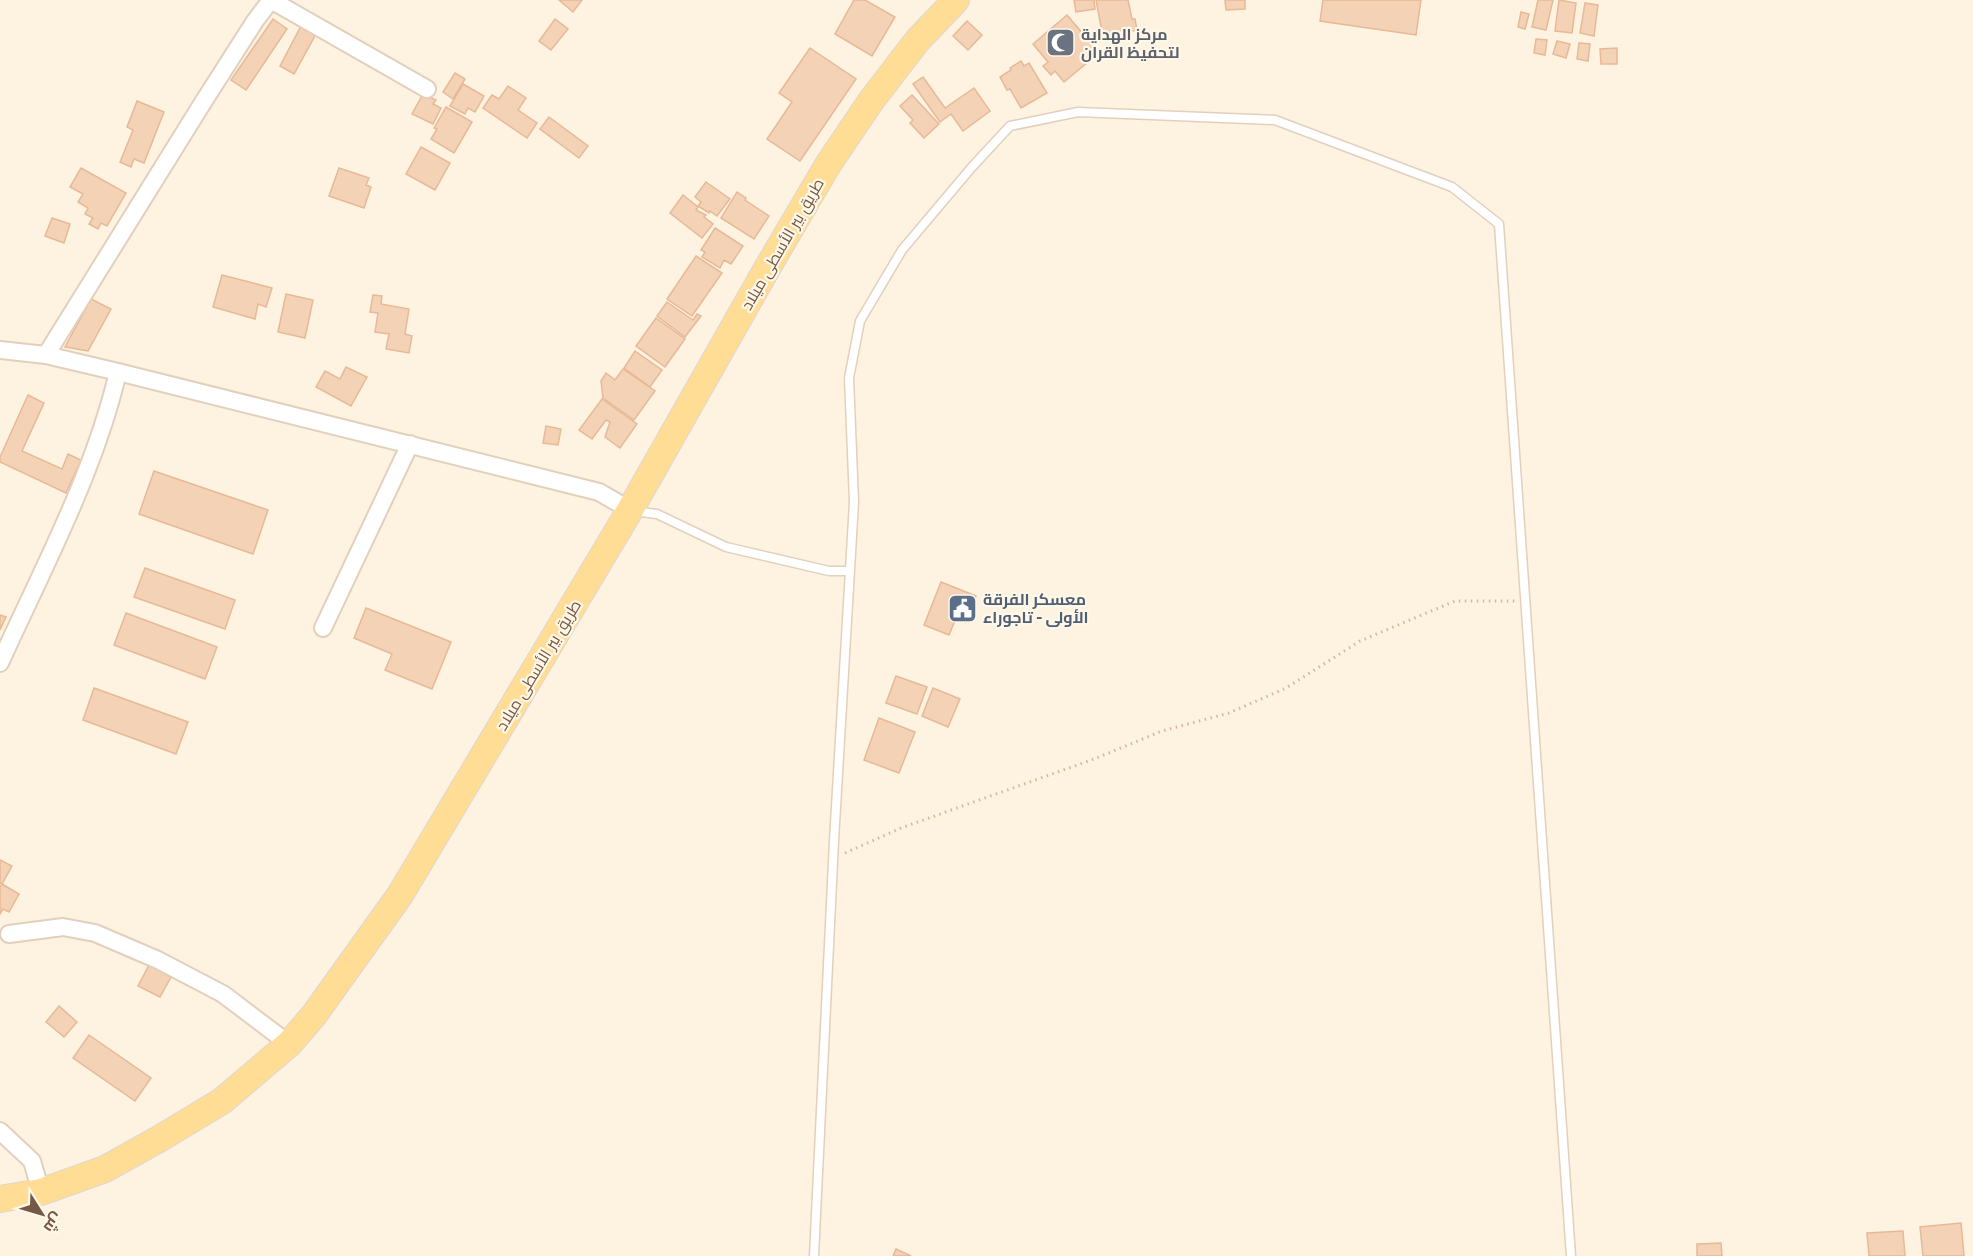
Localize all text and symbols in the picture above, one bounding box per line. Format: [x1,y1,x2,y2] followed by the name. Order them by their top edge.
[1081,25,1180,62] place label: مركز الهداية لتحفيظ القران
[1044,27,1076,59] mosque icon: مركز الهداية لتحفيظ القران
[737,175,829,314] street label: طريق بير الأسطى ميلاد
[983,590,1089,627] place label: معسكر الفرقة الأولى - تاجوراء
[946,592,978,624] public building icon: معسكر الفرقة الأولى - تاجوراء
[492,596,586,735] street label: طريق بير الأسطى ميلاد
[12,1184,72,1244] north arrow
[40,1209,67,1237] text: ش

